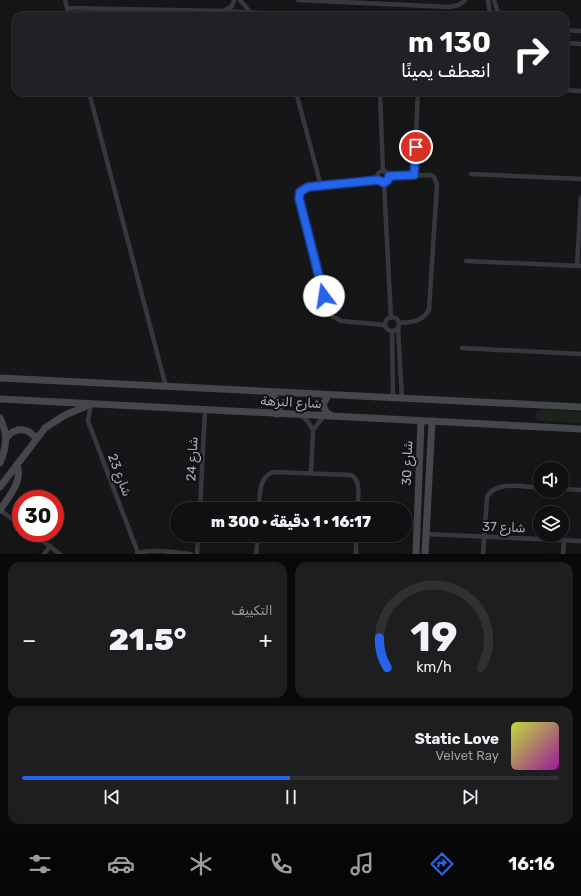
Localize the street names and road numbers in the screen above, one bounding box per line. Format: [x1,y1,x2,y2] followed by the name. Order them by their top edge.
[260,393,322,413] street label: شارع النزهة
[183,436,203,482] street label: شارع 24
[399,440,417,486] street label: شارع 30
[103,452,135,499] street label: شارع 23
[482,519,526,537] street label: شارع 37

